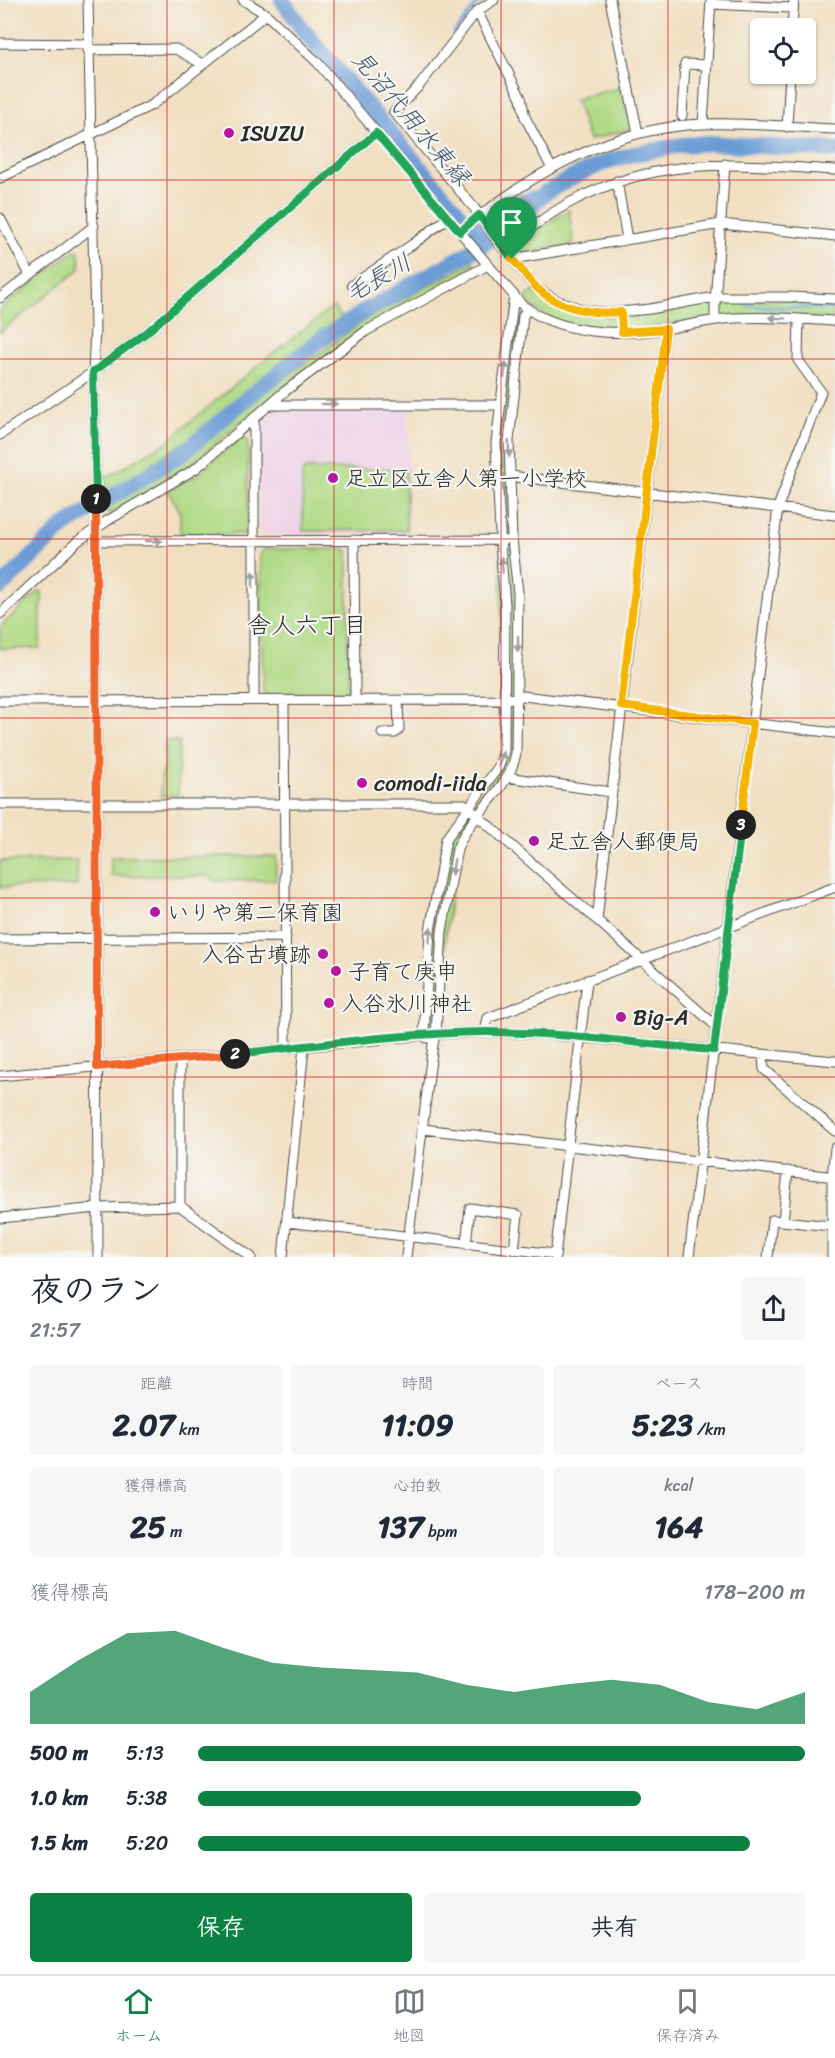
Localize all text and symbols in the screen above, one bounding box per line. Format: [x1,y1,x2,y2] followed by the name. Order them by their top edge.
[750,18,816,84] map controls
[750,18,816,84] button: locate
[341,40,482,197] water label: 見沼代用水東縁
[240,114,305,153] place label: ISUZU
[222,126,236,140] marker: ISUZU
[486,197,537,259] pin
[495,206,528,239] icon: arrive
[336,242,420,314] water label: 毛長川
[767,313,786,323] one-way arrow
[500,361,510,380] one-way arrow
[319,399,338,409] one-way arrow
[505,440,514,459] one-way arrow
[345,459,587,498] place label: 足立区立舎人第一小学校
[326,471,340,485] marker: 足立区立舎人第一小学校
[81,484,111,514] pin: 1
[93,484,99,513] text: 1
[144,536,163,546] one-way arrow
[497,555,507,574] one-way arrow
[248,569,258,588] one-way arrow
[247,604,367,646] district label: 舎人六丁目
[513,634,523,653] one-way arrow
[496,749,506,767] one-way arrow
[374,764,487,803] place label: comodi-iida
[355,776,369,790] marker: comodi-iida
[726,810,756,840] pin: 3
[737,810,745,839] text: 3
[546,822,700,861] place label: 足立舎人郵便局
[527,834,541,848] marker: 足立舎人郵便局
[448,857,457,876] one-way arrow
[167,893,343,932] place label: いりや第二保育園
[148,905,162,919] marker: いりや第二保育園
[425,925,435,944] one-way arrow
[201,935,311,974] place label: 入谷古墳跡
[316,947,330,961] marker: 入谷古墳跡
[348,952,458,991] place label: 子育て庚申
[329,964,343,978] marker: 子育て庚申
[341,984,473,1023] place label: 入谷氷川神社
[322,996,336,1010] marker: 入谷氷川神社
[633,998,689,1037] place label: Big-A
[614,1010,628,1024] marker: Big-A
[220,1039,250,1069] pin: 2
[230,1039,240,1068] text: 2
[30,1261,162,1319] text: 夜のラン
[742,1277,805,1340] button: share
[30,1313,80,1348] text: 21:57
[140,1369,172,1398] text: 距離
[401,1369,434,1398] text: 時間
[655,1369,702,1398] text: ペース
[112,1398,175,1452] text: 2.07
[381,1398,454,1452] text: 11:09
[632,1398,693,1452] text: 5:23
[175,1415,200,1444] text: km
[693,1415,726,1444] text: /km
[124,1471,188,1500] text: 獲得標高
[393,1471,442,1500] text: 心拍数
[664,1471,693,1500] text: kcal
[130,1500,166,1554] text: 25
[377,1500,424,1554] text: 137
[654,1500,703,1554] text: 164
[166,1517,182,1546] text: m
[424,1517,458,1546] text: bpm
[30,1575,110,1610] text: 獲得標高
[704,1575,805,1610] text: 178–200 m
[30,1736,88,1771] text: 500 m
[126,1736,164,1771] text: 5:13
[30,1781,88,1816] text: 1.0 km
[126,1781,167,1816] text: 5:38
[30,1826,88,1861] text: 1.5 km
[126,1826,168,1861] text: 5:20
[30,1893,412,1962] button: 保存
[424,1893,805,1962] button: 共有
[115,1985,162,2050] tab: ホーム
[393,1985,426,2050] tab: 地図
[656,1985,720,2050] tab: 保存済み

